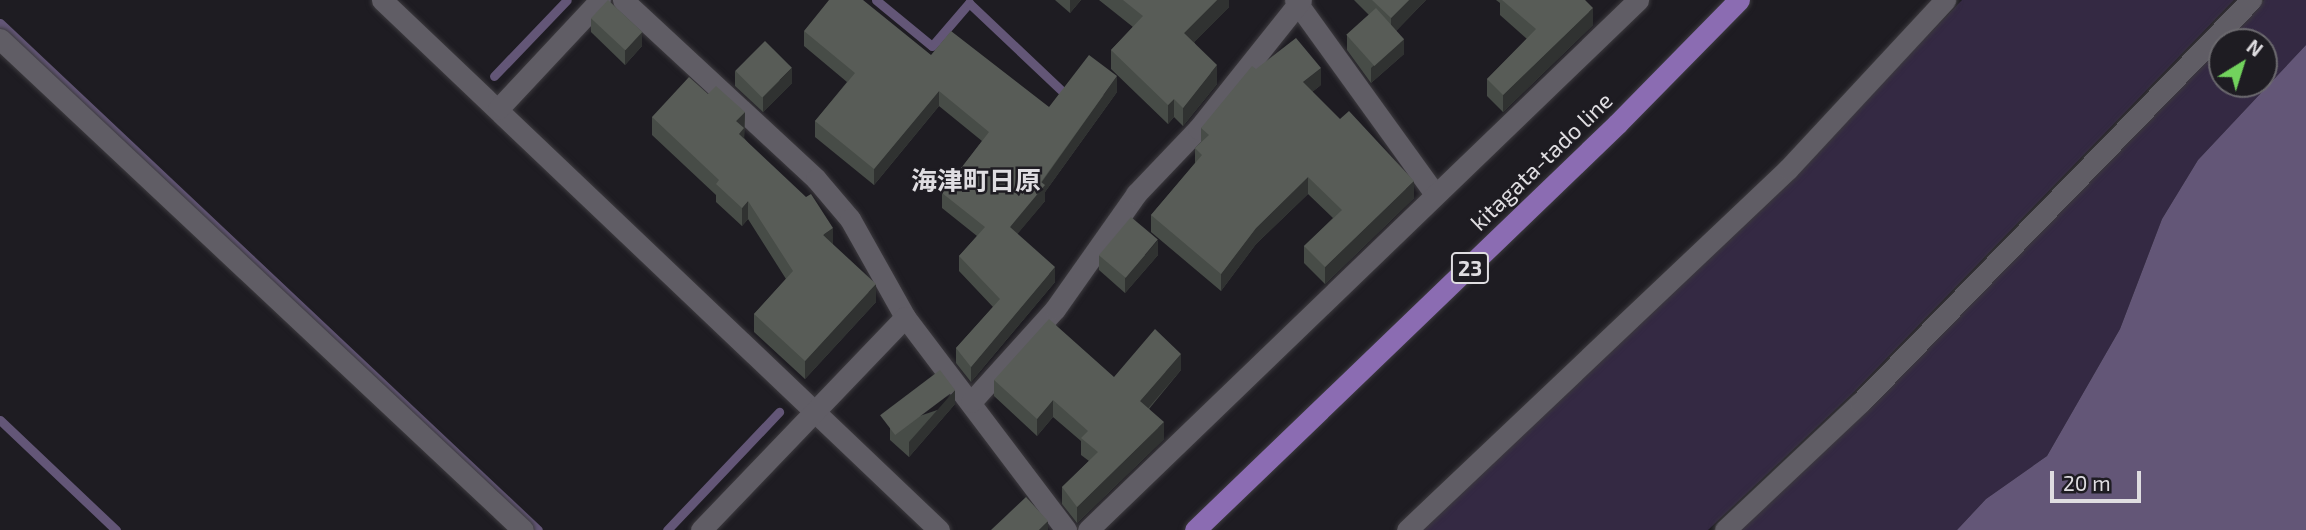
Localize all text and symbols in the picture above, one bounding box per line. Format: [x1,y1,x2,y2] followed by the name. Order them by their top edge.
[2208,28,2278,98] north arrow
[2243,34,2267,61] text: N
[1464,86,1618,236] street label: kitagata-tado line
[911,164,1041,196] district label: 海津町日原
[1451,250,1489,286] road number: 23
[2054,456,2145,500] scale bar
[2063,470,2111,495] text: 20 m

